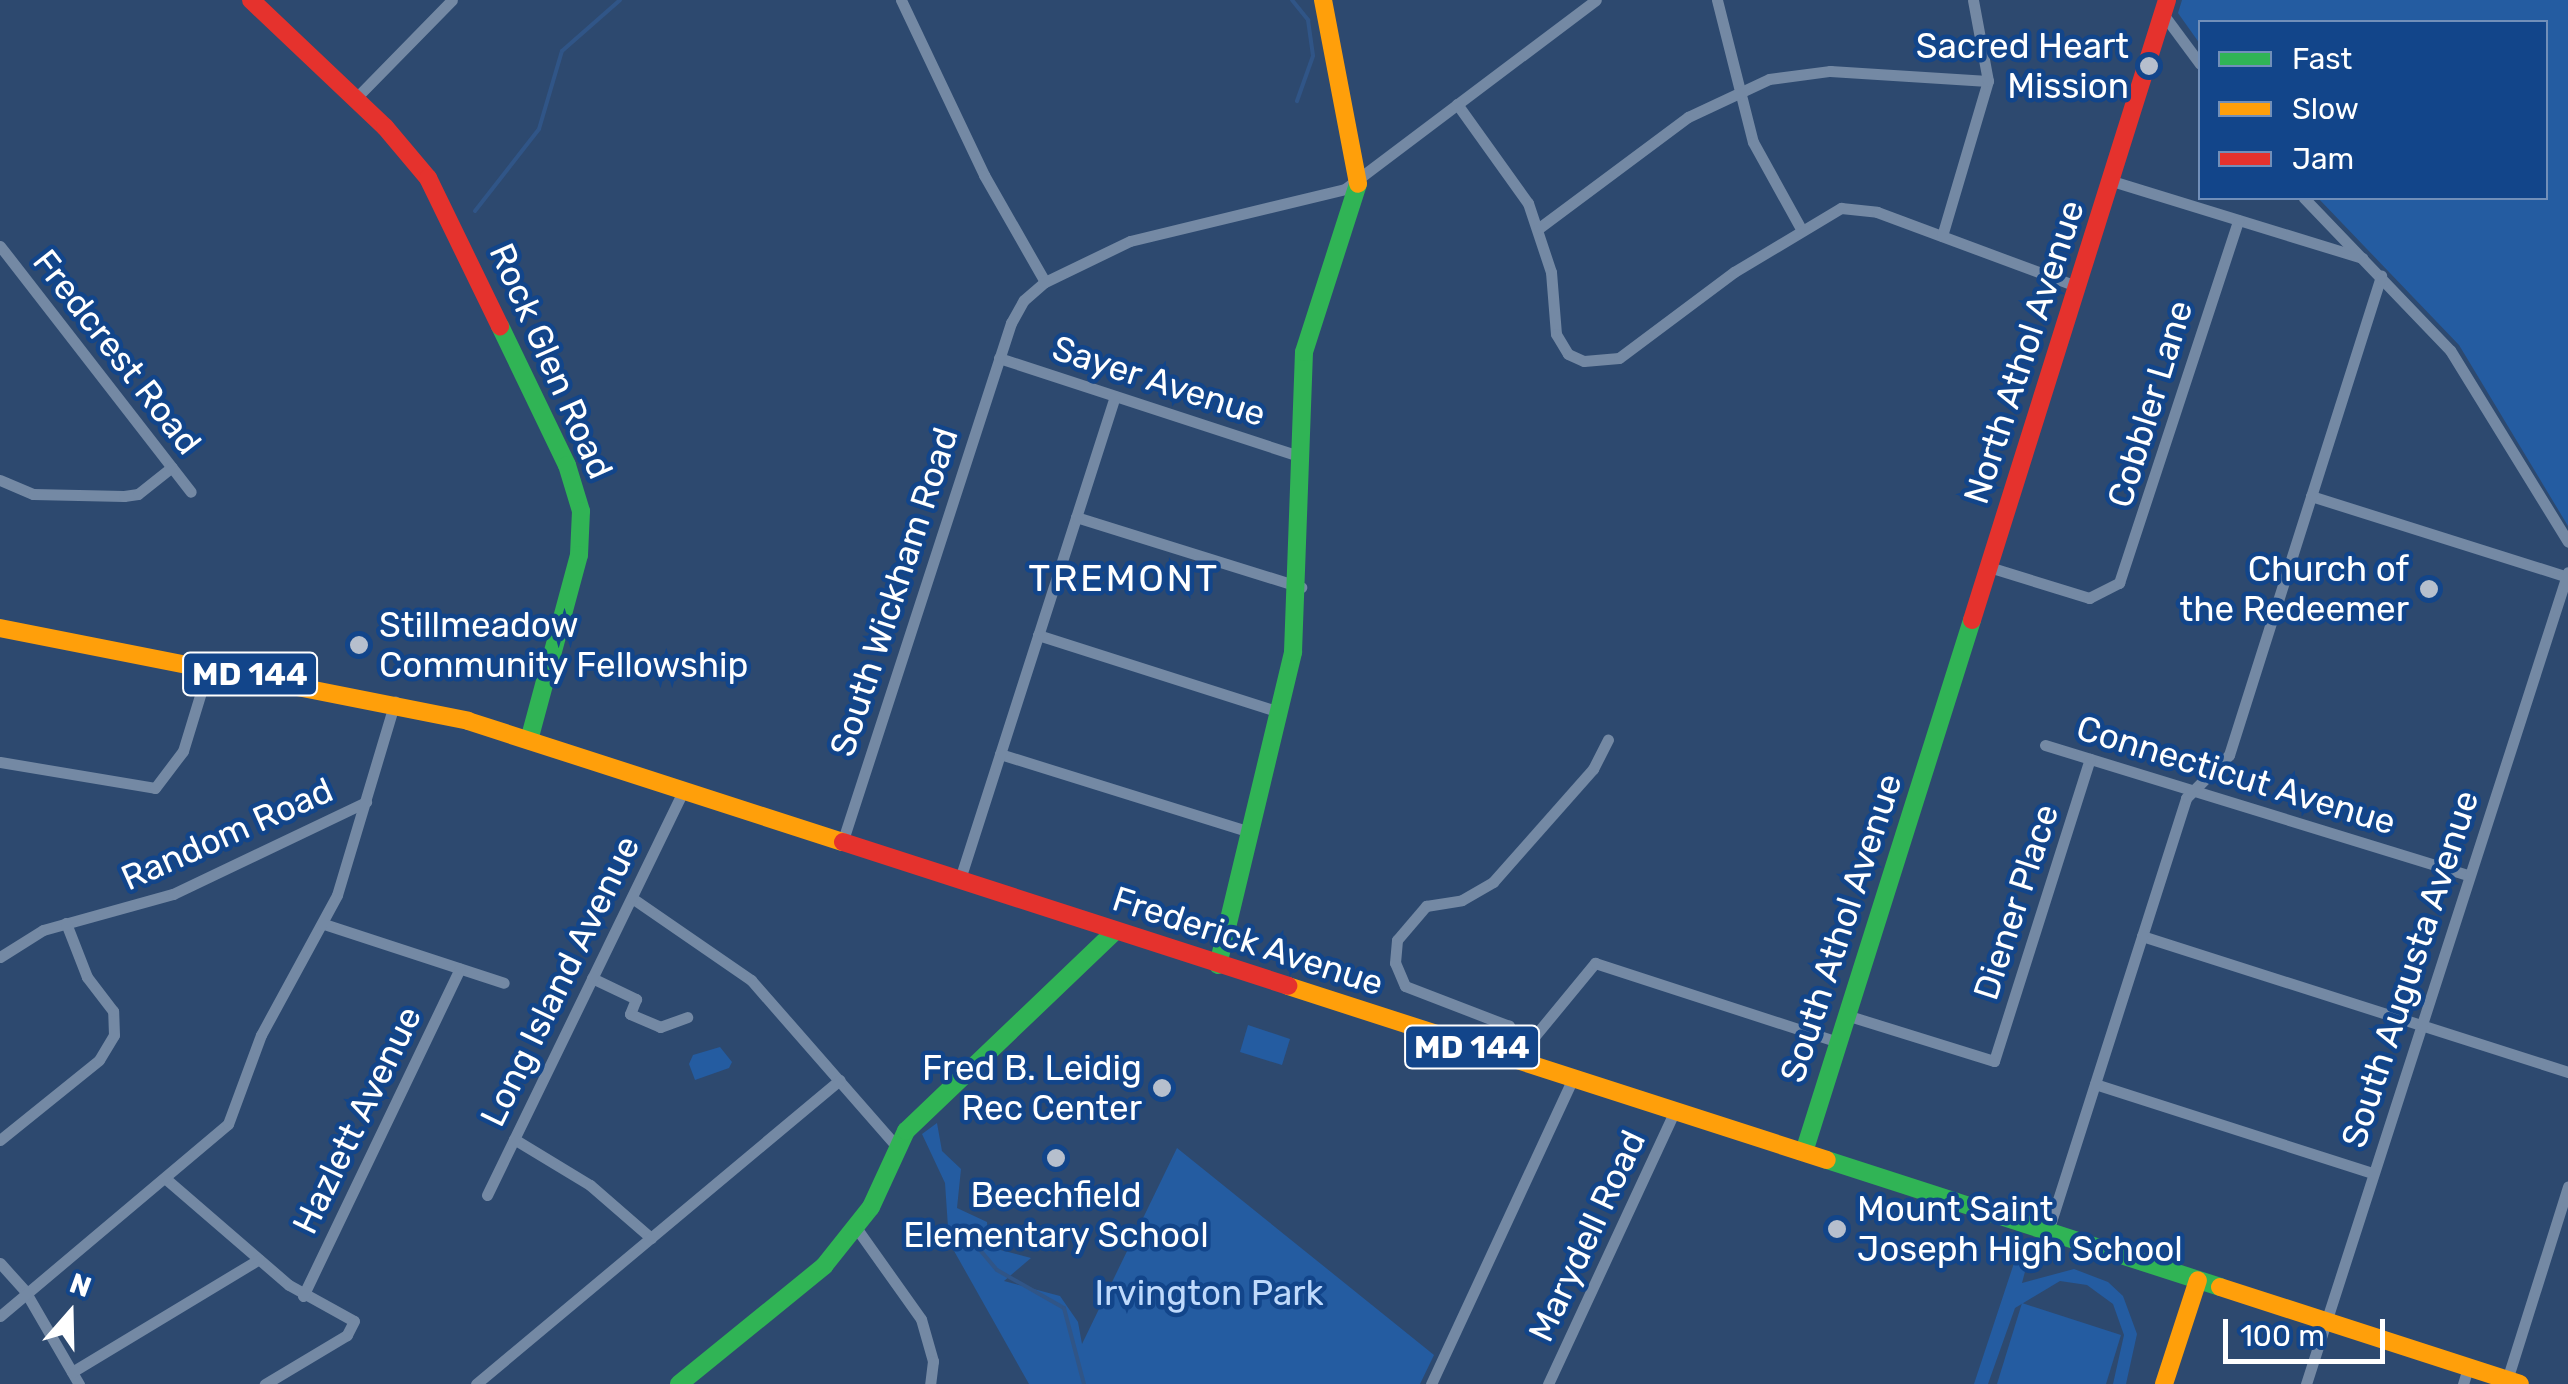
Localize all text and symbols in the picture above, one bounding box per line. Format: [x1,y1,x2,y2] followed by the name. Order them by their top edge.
[2198,20,2548,200] legend
[1916,25,2129,107] place label: Sacred Heart Mission
[2292,41,2352,77] text: Fast
[2138,55,2160,77] marker: Sacred Heart Mission
[2292,91,2359,127] text: Slow
[2292,141,2354,177] text: Jam
[1955,194,2093,510] street label: North Athol Avenue
[480,237,622,485] street label: Rock Glen Road
[24,241,210,463] street label: Fredcrest Road
[2099,295,2201,513] street label: Cobbler Lane
[1046,327,1272,435] street label: Sayer Avenue
[821,422,967,762] street label: South Wickham Road
[2179,548,2409,630] place label: Church of the Redeemer
[1028,556,1220,602] district label: TREMONT
[2418,578,2440,600] marker: Church of the Redeemer
[379,604,749,686] place label: Stillmeadow Community Fellowship
[348,634,370,656] marker: Stillmeadow Community Fellowship
[180,647,320,701] road number: MD 144
[2071,706,2401,844] street label: Connecticut Avenue
[1771,768,1911,1088] street label: South Athol Avenue
[115,769,339,899] street label: Random Road
[2332,784,2488,1154] street label: South Augusta Avenue
[1964,798,2068,1006] street label: Diener Place
[471,829,649,1133] street label: Long Island Avenue
[1107,877,1389,1005] street label: Frederick Avenue
[284,999,430,1241] street label: Hazlett Avenue
[1402,1020,1542,1074] road number: MD 144
[922,1047,1142,1129] place label: Fred B. Leidig Rec Center
[1151,1077,1173,1099] marker: Fred B. Leidig Rec Center
[1520,1124,1654,1348] street label: Marydell Road
[1045,1147,1067,1169] marker: Beechfield Elementary School
[903,1174,1209,1256] place label: Beechfield Elementary School
[1857,1188,2183,1270] place label: Mount Saint Joseph High School
[1826,1218,1848,1240] marker: Mount Saint Joseph High School
[20,1264,120,1364] north arrow
[65,1266,96,1304] text: N
[1094,1272,1324,1314] park label: Irvington Park
[2228,1299,2390,1361] scale bar
[2240,1318,2325,1354] text: 100 m

